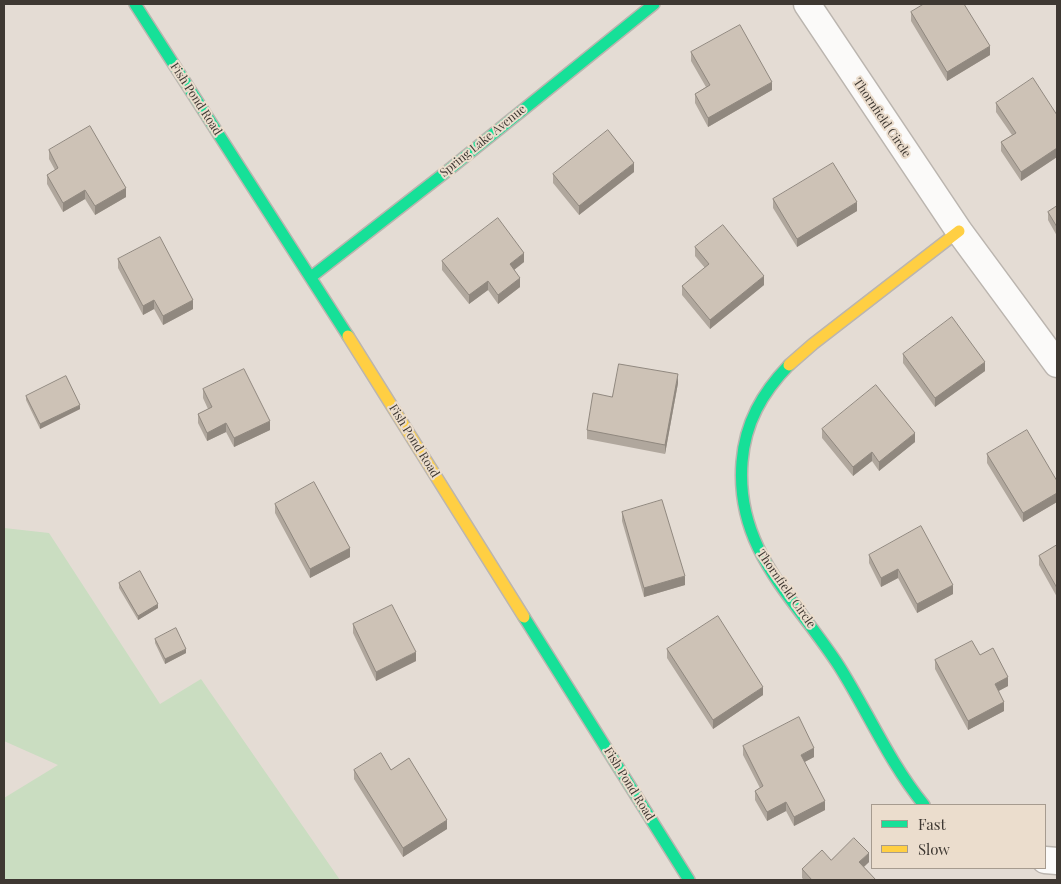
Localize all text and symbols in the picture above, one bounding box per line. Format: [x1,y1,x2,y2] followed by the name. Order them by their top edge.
[167,60,225,138] street label: Fish Pond Road
[850,76,914,160] street label: Thornfield Circle
[437,102,529,180] street label: Spring Lake Avenue
[386,402,442,480] street label: Fish Pond Road
[754,547,818,631] street label: Thornfield Circle
[601,745,657,823] street label: Fish Pond Road
[871,804,1046,869] legend
[918,814,946,834] text: Fast
[918,839,950,859] text: Slow

